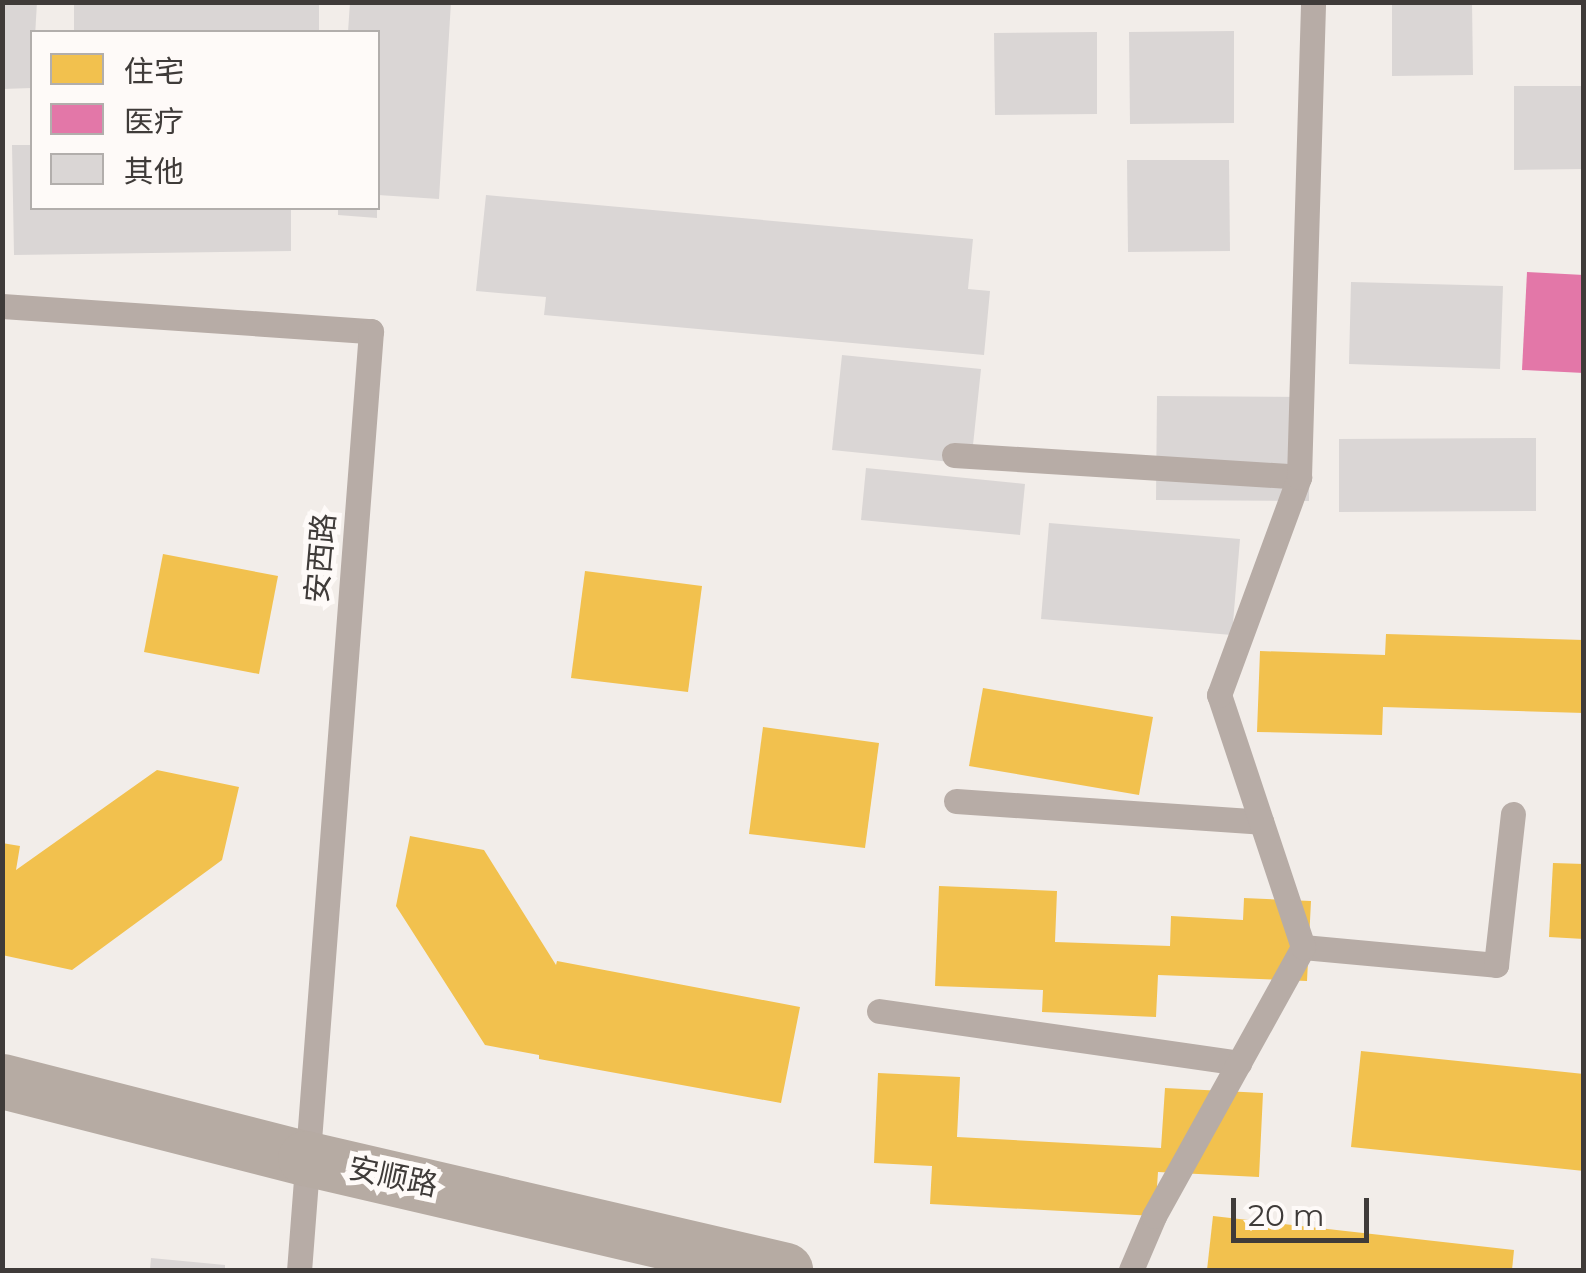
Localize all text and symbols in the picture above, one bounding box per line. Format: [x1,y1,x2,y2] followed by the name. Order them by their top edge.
[30,30,380,210] legend
[124,53,184,90] text: 住宅
[124,103,184,140] text: 医疗
[124,153,184,190] text: 其他
[299,512,343,604] street label: 安西路
[345,1150,441,1204] street label: 安顺路
[1236,1178,1374,1240] scale bar
[1248,1197,1325,1234] text: 20 m

